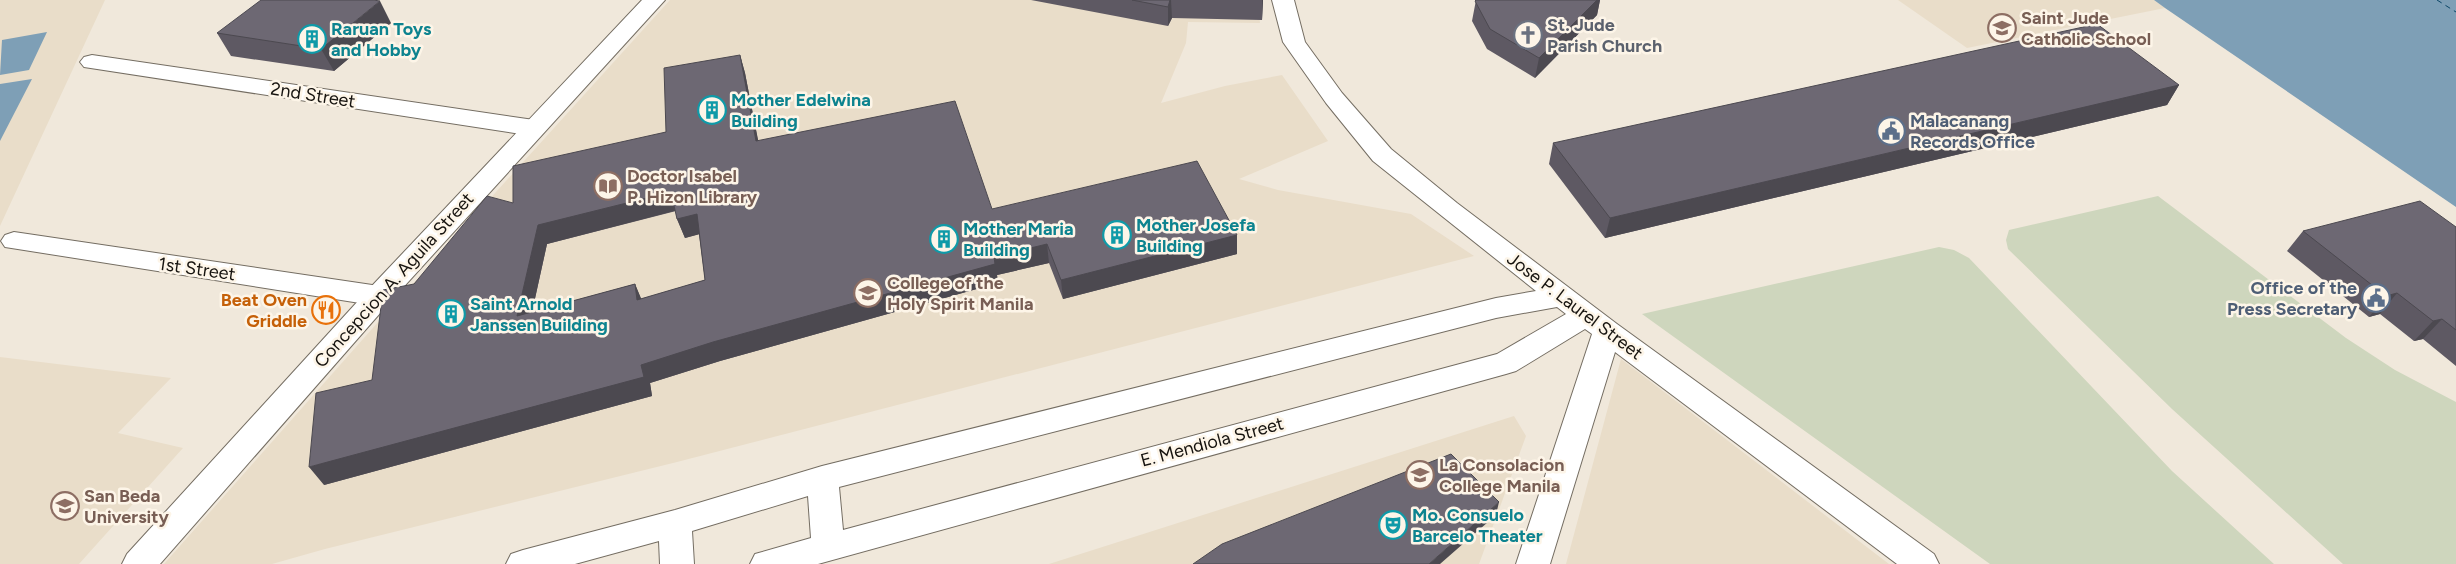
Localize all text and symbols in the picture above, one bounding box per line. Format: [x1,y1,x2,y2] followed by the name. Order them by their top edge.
[2021,7,2151,50] place label: Saint Jude Catholic School
[1987,13,2017,43] school or university icon: Saint Jude Catholic School
[1547,14,1662,57] place label: St. Jude Parish Church
[331,18,432,61] place label: Raruan Toys and Hobby
[1513,20,1543,50] church icon: St. Jude Parish Church
[297,24,327,54] building icon: Raruan Toys and Hobby
[269,77,357,113] street label: 2nd Street
[731,89,871,132] place label: Mother Edelwina Building
[697,95,727,125] building icon: Mother Edelwina Building
[1910,110,2035,153] place label: Malacanang Records Office
[1876,116,1906,146] public building icon: Malacanang Records Office
[627,165,758,208] place label: Doctor Isabel P. Hizon Library
[593,171,623,201] library icon: Doctor Isabel P. Hizon Library
[310,188,478,372] street label: Concepcion A. Aguila Street
[1136,214,1256,257] place label: Mother Josefa Building
[963,218,1074,261] place label: Mother Maria Building
[1102,220,1132,250] building icon: Mother Josefa Building
[929,224,959,254] building icon: Mother Maria Building
[1503,248,1647,364] street label: Jose P. Laurel Street
[157,253,237,285] street label: 1st Street
[887,272,1034,315] place label: College of the Holy Spirit Manila
[2227,277,2358,320] place label: Office of the Press Secretary
[853,278,883,308] school or university icon: College of the Holy Spirit Manila
[2361,283,2391,313] public building icon: Office of the Press Secretary
[221,289,307,332] place label: Beat Oven Griddle
[470,293,608,336] place label: Saint Arnold Janssen Building
[311,295,341,325] restaurant icon: Beat Oven Griddle
[436,299,466,329] building icon: Saint Arnold Janssen Building
[1138,412,1286,472] street label: E. Mendiola Street
[1439,454,1564,497] place label: La Consolacion College Manila
[1405,460,1435,490] school or university icon: La Consolacion College Manila
[84,485,169,528] place label: San Beda University
[50,491,80,521] school or university icon: San Beda University
[1412,504,1543,547] place label: Mo. Consuelo Barcelo Theater
[1378,510,1408,540] theatre icon: Mo. Consuelo Barcelo Theater

